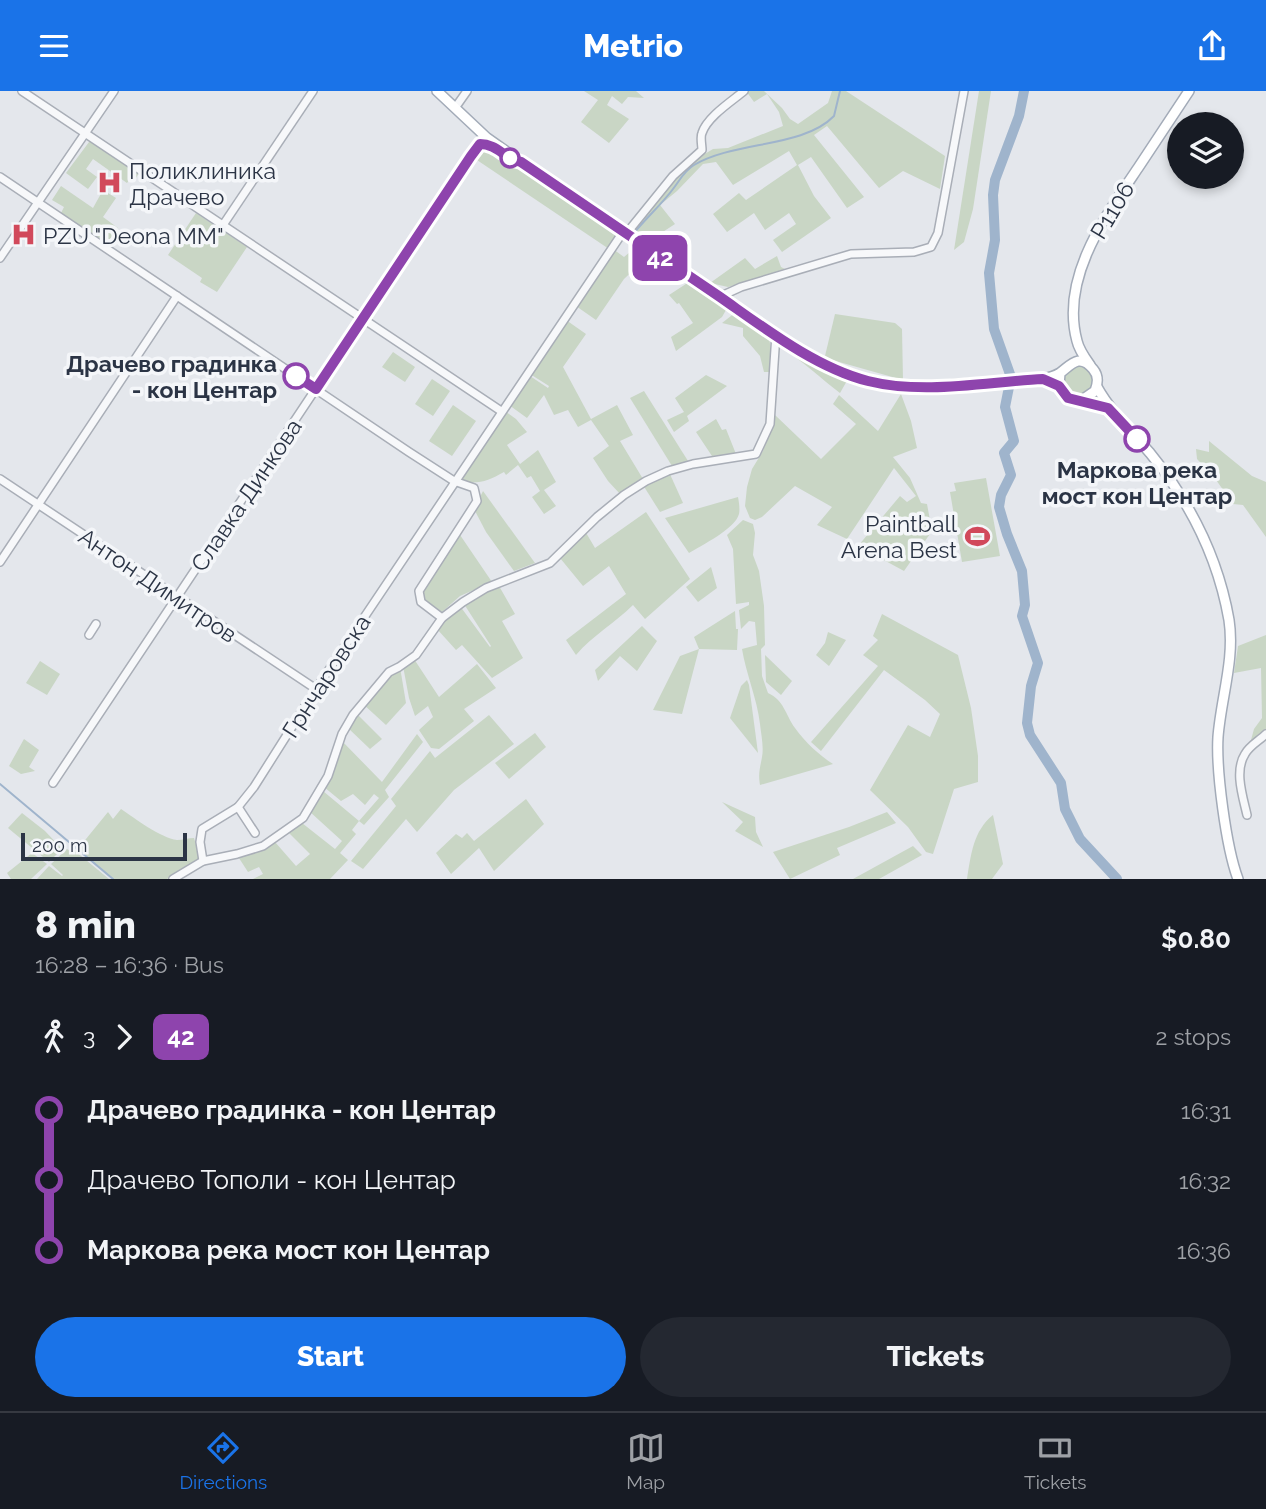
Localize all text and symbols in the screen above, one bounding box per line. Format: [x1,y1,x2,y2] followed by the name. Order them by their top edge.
[35,27,73,65] icon: menu
[583,27,683,64] text: Metrio
[1193,27,1231,65] icon: share
[1167,112,1244,189] map controls
[1167,112,1244,189] button: layers
[500,148,520,168] unlabelled marker
[129,157,276,210] place label: Поликлиника Драчево
[95,169,123,197] hospital icon: Поликлиника Драчево
[1084,176,1140,244] street label: P1106
[9,221,37,249] hospital icon: PZU "Deona MM"
[43,222,224,249] place label: PZU "Deona MM"
[628,235,692,281] line badge: 42
[646,243,674,272] text: 42
[66,350,277,403] place label: Драчево градинка - кон Центар
[283,363,309,389] marker: Драчево градинка - кон Центар
[185,414,307,576] street label: Славка Динкова
[1124,426,1150,452] marker: Маркова река мост кон Центар
[1042,456,1232,509] place label: Маркова река мост кон Центар
[841,510,958,563] place label: Paintball Arena Best
[74,522,242,648] street label: Антон Димитров
[963,522,991,550] sports icon: Paintball Arena Best
[276,609,376,743] street label: Грнчаровска
[21,830,187,862] scale bar
[32,834,87,856] text: 200 m
[35,902,136,947] text: 8 min
[1161,924,1231,954] text: $0.80
[35,951,224,978] text: 16:28 – 16:36 · Bus
[35,1018,73,1056] icon: walk
[105,1018,143,1056] icon: forward
[167,1022,195,1051] text: 42
[83,1023,95,1050] text: 3
[1156,1023,1231,1050] text: 2 stops
[87,1095,496,1125] text: Драчево градинка - кон Центар
[1181,1097,1231,1124] text: 16:31
[87,1165,456,1195] text: Драчево Тополи - кон Центар
[1179,1167,1231,1194] text: 16:32
[87,1235,490,1265] text: Маркова река мост кон Центар
[1177,1237,1231,1264] text: 16:36
[35,1317,626,1397] button: Start
[640,1317,1231,1397] button: Tickets
[180,1429,267,1493] tab: Directions
[626,1429,665,1493] tab: Map
[1024,1429,1086,1493] tab: Tickets

